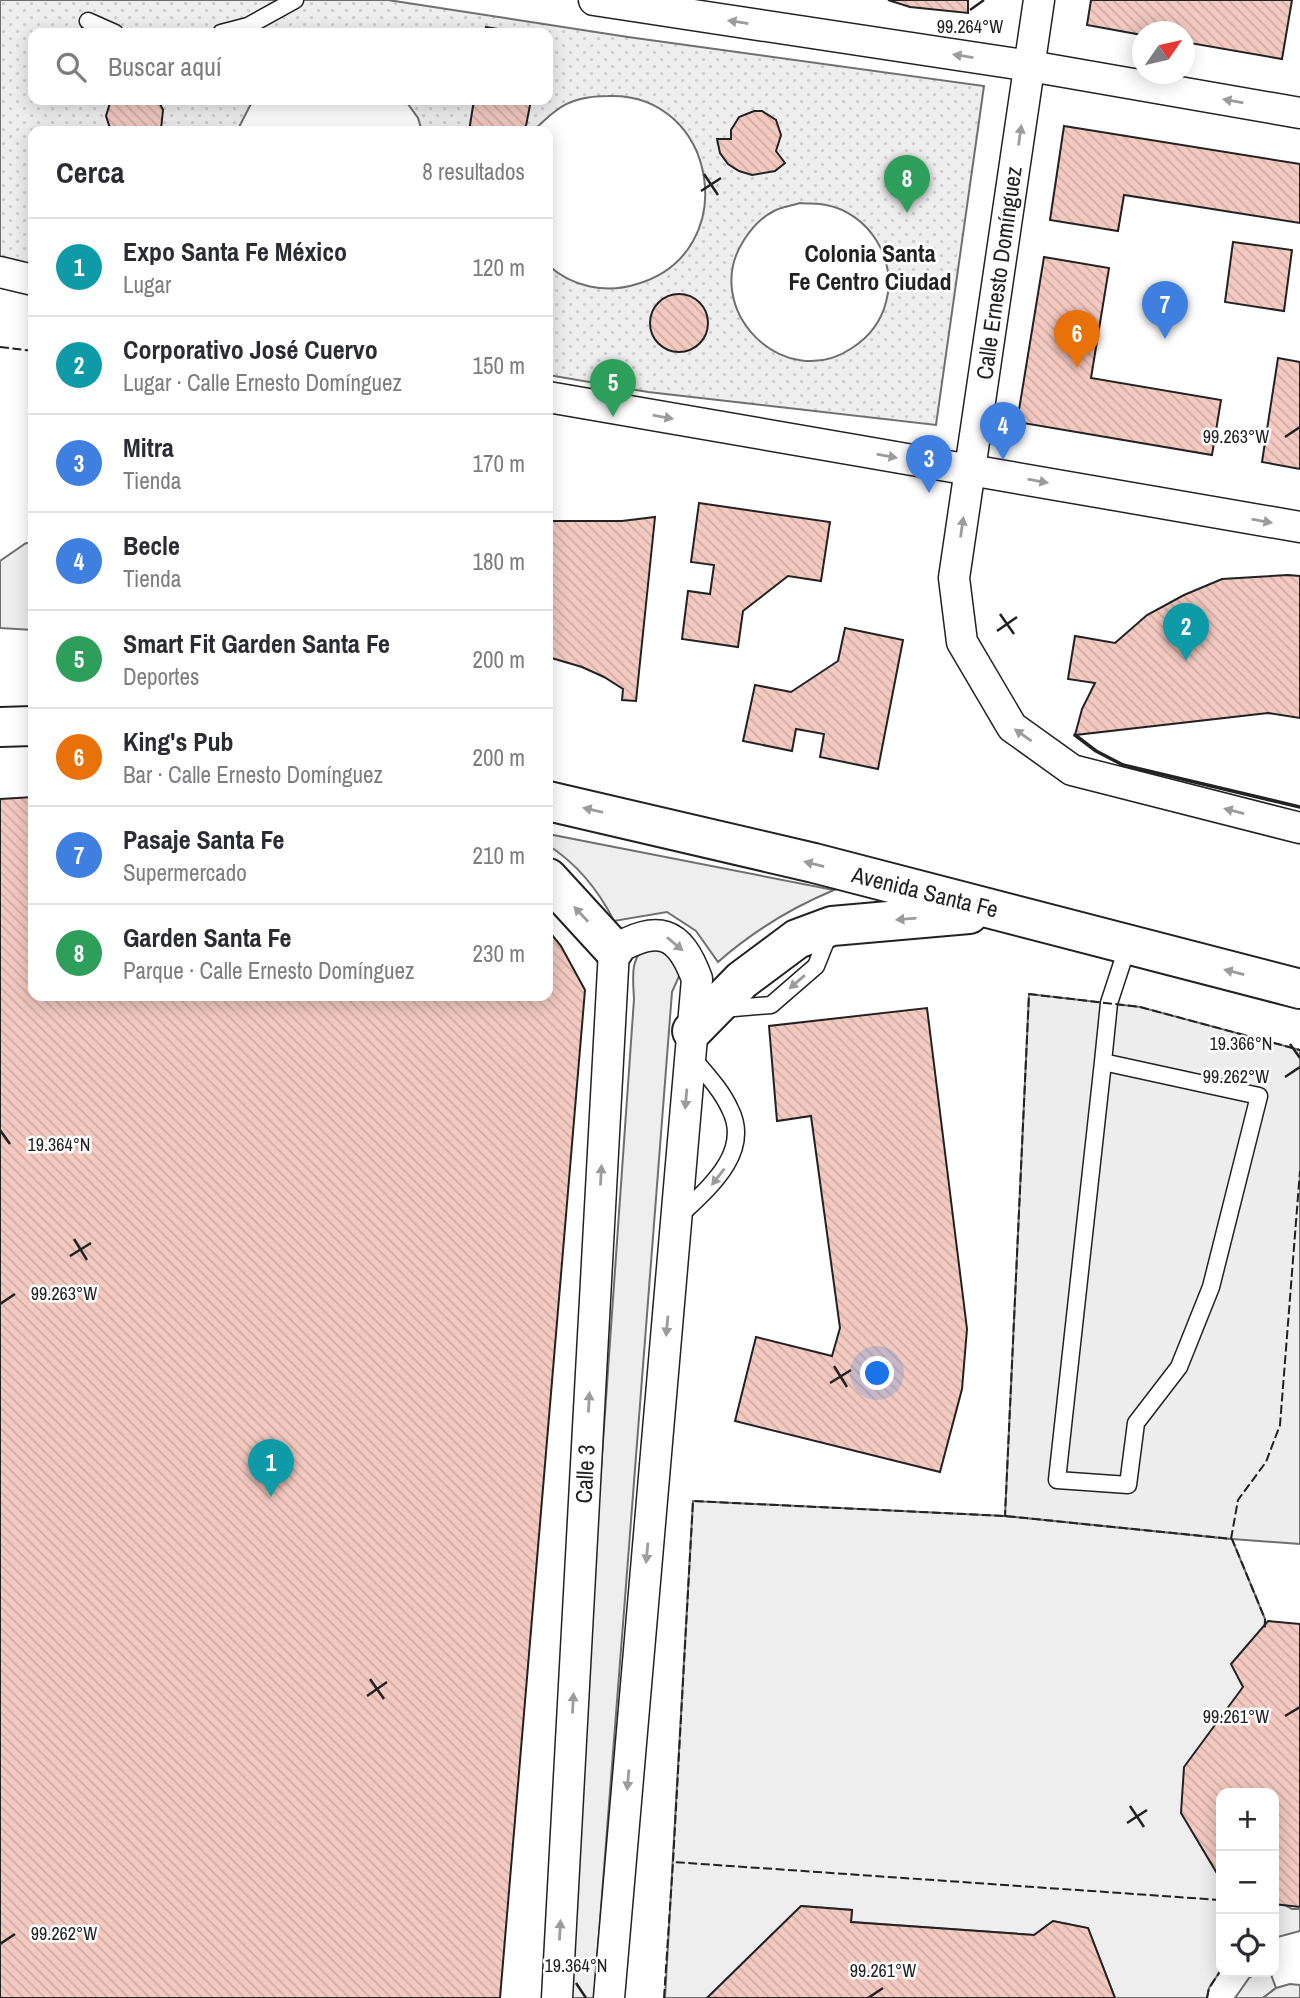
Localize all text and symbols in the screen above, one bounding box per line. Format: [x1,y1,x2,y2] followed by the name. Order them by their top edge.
[937,14,1003,39] text: 99.264°W
[727,16,749,27] one-way arrow
[1132,21,1195,84] north arrow
[28,28,553,105] search box
[52,48,90,86] icon: search
[108,49,222,84] text: Buscar aquí
[952,50,974,61] one-way arrow
[1222,96,1244,107] one-way arrow
[1015,124,1026,146] one-way arrow
[56,152,124,192] text: Cerca
[884,155,930,213] pin: 8
[422,156,525,187] text: 8 resultados
[968,164,1029,381] street label: Calle Ernesto Domínguez
[123,234,347,269] text: Expo Santa Fe México
[788,237,952,297] district label: Colonia Santa Fe Centro Ciudad
[74,252,84,283] text: 1
[473,252,525,283] text: 120 m
[123,269,171,300] text: Lugar
[1142,281,1188,339] pin: 7
[1054,310,1100,368] pin: 6
[123,332,378,367] text: Corporativo José Cuervo
[74,350,84,381] text: 2
[473,350,525,381] text: 150 m
[590,359,636,417] pin: 5
[123,367,402,398] text: Lugar · Calle Ernesto Domínguez
[980,402,1026,460] pin: 4
[652,412,674,423] one-way arrow
[1203,424,1269,449] text: 99.263°W
[123,430,174,465] text: Mitra
[906,435,952,493] pin: 3
[74,448,84,479] text: 3
[473,448,525,479] text: 170 m
[877,451,899,462] one-way arrow
[123,465,181,496] text: Tienda
[1027,476,1049,487] one-way arrow
[956,516,967,538] one-way arrow
[1251,516,1273,527] one-way arrow
[123,528,180,563] text: Becle
[74,546,84,577] text: 4
[473,546,525,577] text: 180 m
[123,563,181,594] text: Tienda
[1163,603,1209,661] pin: 2
[123,626,390,661] text: Smart Fit Garden Santa Fe
[74,644,84,675] text: 5
[473,644,525,675] text: 200 m
[123,661,200,692] text: Deportes
[123,724,234,759] text: King's Pub
[1014,728,1032,742] one-way arrow
[74,742,84,773] text: 6
[473,742,525,773] text: 200 m
[123,759,383,790] text: Bar · Calle Ernesto Domínguez
[582,805,604,816] one-way arrow
[1223,805,1245,816] one-way arrow
[123,822,284,857] text: Pasaje Santa Fe
[74,840,84,871] text: 7
[473,840,525,871] text: 210 m
[123,857,247,888] text: Supermercado
[803,858,825,869] one-way arrow
[848,858,1002,925] street label: Avenida Santa Fe
[573,906,589,923] one-way arrow
[895,914,917,925] one-way arrow
[123,920,291,955] text: Garden Santa Fe
[667,936,684,951] one-way arrow
[74,938,84,969] text: 8
[473,938,525,969] text: 230 m
[123,955,414,986] text: Parque · Calle Ernesto Domínguez
[1223,966,1245,977] one-way arrow
[788,974,806,990] one-way arrow
[1210,1031,1273,1056] text: 19.366°N
[1203,1064,1269,1089] text: 99.262°W
[680,1089,691,1111] one-way arrow
[28,1132,91,1157] text: 19.364°N
[596,1164,607,1186] one-way arrow
[711,1167,726,1185] one-way arrow
[31,1281,97,1306] text: 99.263°W
[661,1315,672,1337] one-way arrow
[860,1356,894,1390] your location
[584,1391,595,1413] one-way arrow
[248,1439,294,1497] pin: 1
[567,1444,602,1504] street label: Calle 3
[641,1542,652,1564] one-way arrow
[567,1691,578,1713] one-way arrow
[1203,1704,1269,1729] text: 99.261°W
[622,1769,633,1791] one-way arrow
[1216,1788,1279,1977] map controls
[1216,1788,1279,1851] button: +
[1216,1851,1279,1914] button: −
[1216,1914,1279,1977] button: locate
[555,1919,566,1941] one-way arrow
[31,1921,97,1946] text: 99.262°W
[545,1953,608,1978] text: 19.364°N
[850,1958,916,1983] text: 99.261°W

